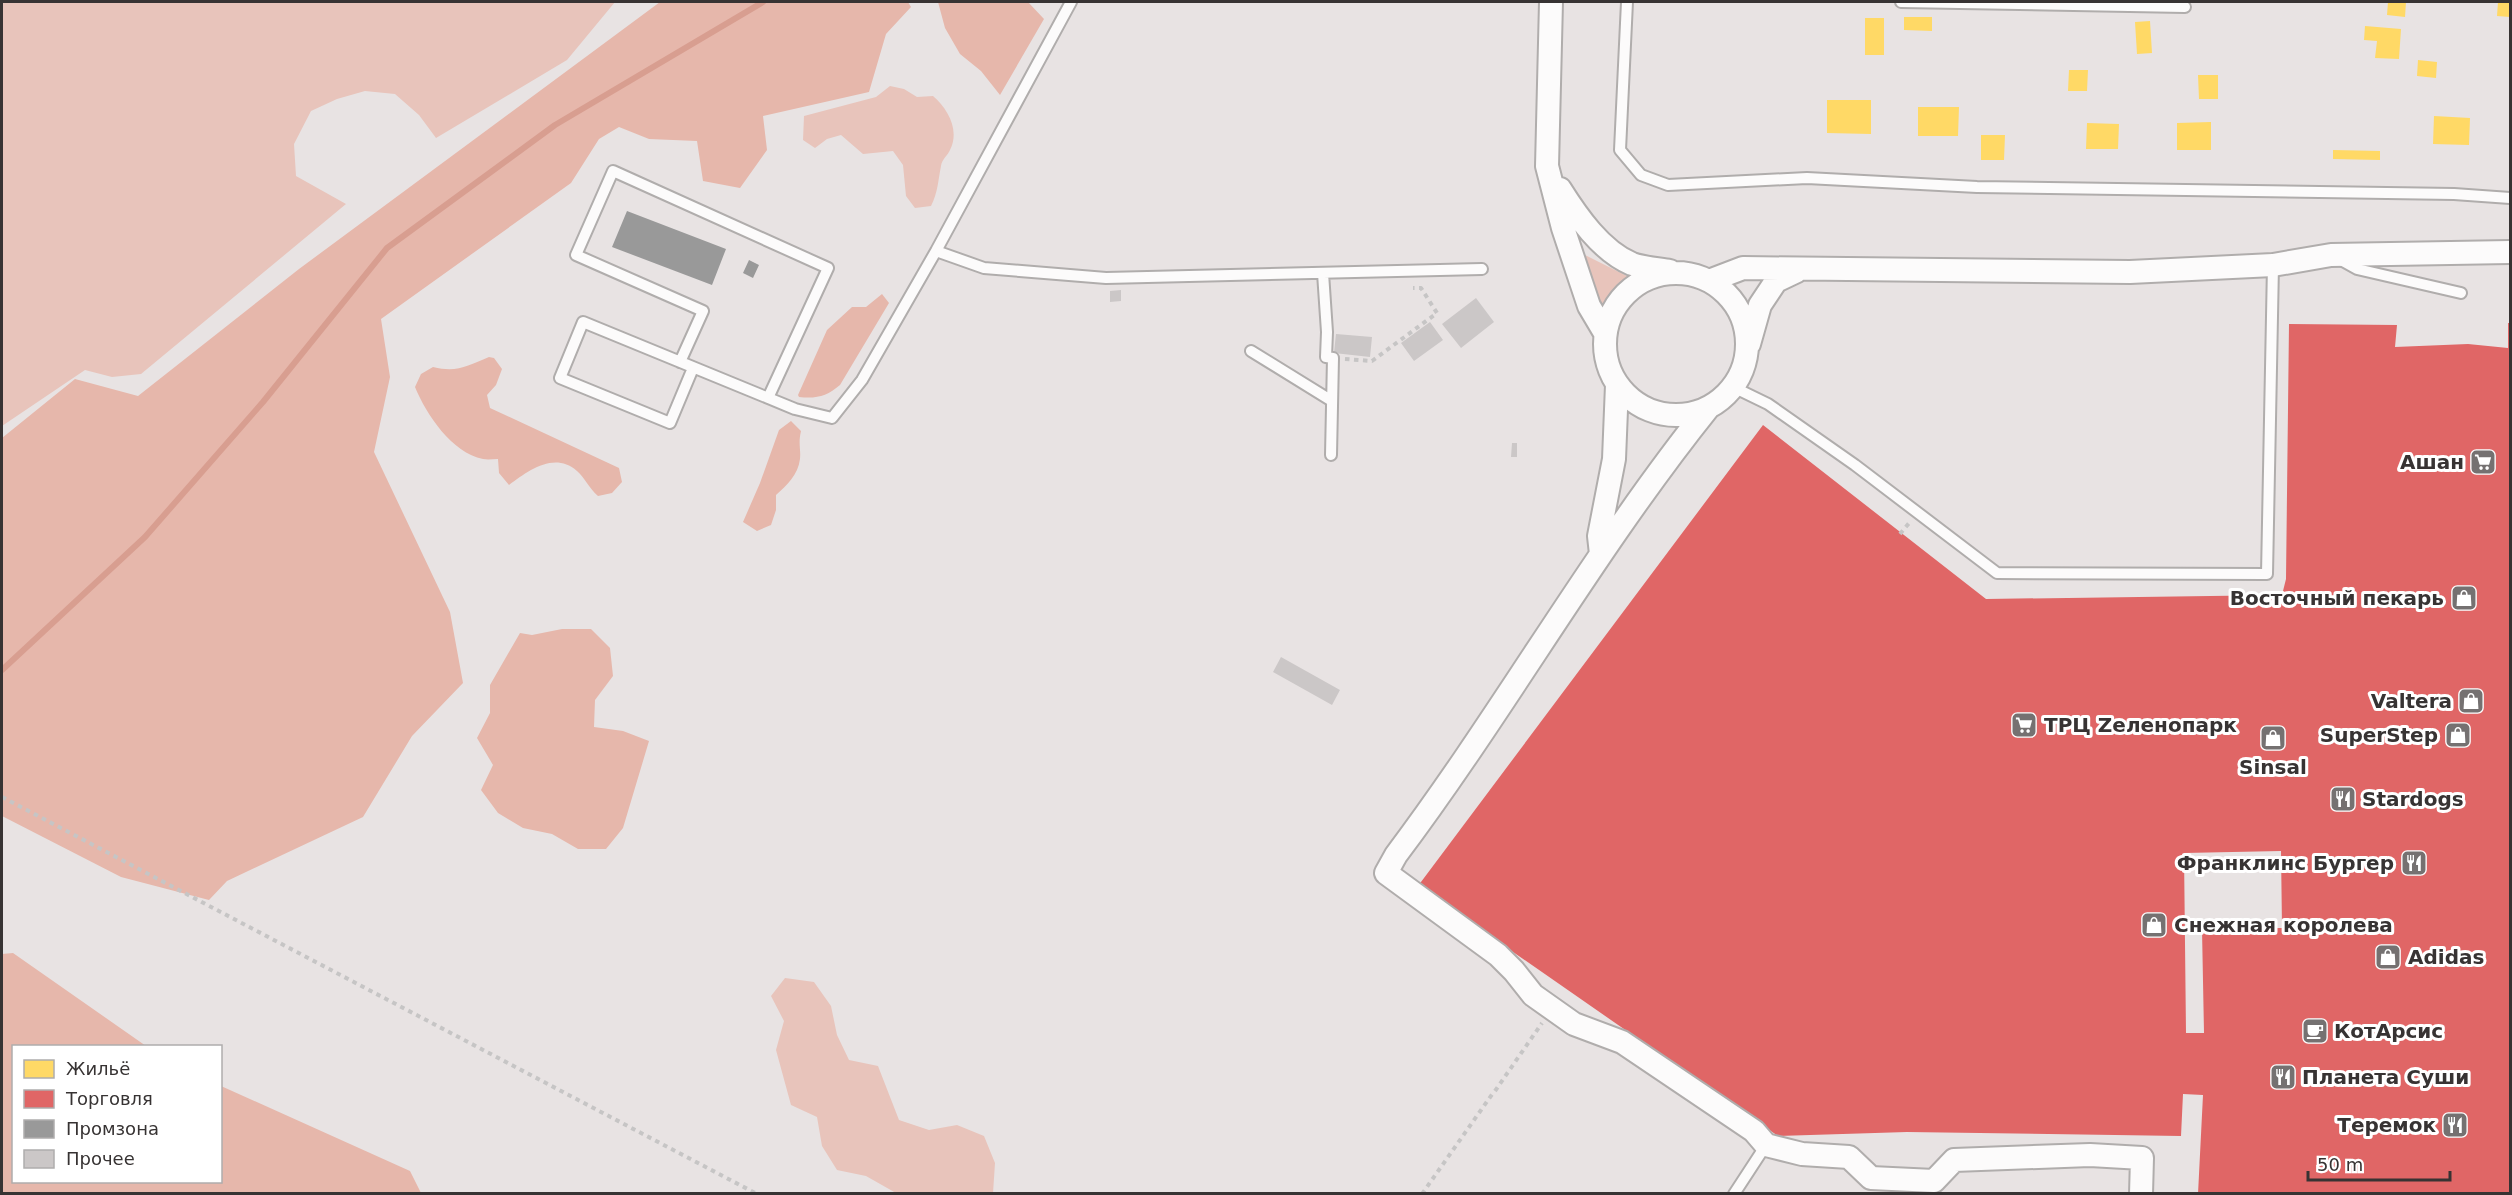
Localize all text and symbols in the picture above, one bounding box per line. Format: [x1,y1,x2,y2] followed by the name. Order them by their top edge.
[2468,447,2498,477] supermarket icon: Ашан
[2400,450,2464,474] place label: Ашан
[2449,583,2479,613] shop icon: Восточный пекарь
[2230,586,2444,610] place label: Восточный пекарь
[2456,686,2486,716] shop icon: Valtera
[2371,689,2452,713] place label: Valtera
[2009,710,2039,740] supermarket icon: ТРЦ Zеленопарк
[2044,713,2237,737] place label: ТРЦ Zеленопарк
[2443,720,2473,750] shop icon: SuperStep
[2258,723,2288,753] shop icon: Sinsal
[2320,723,2438,747] place label: SuperStep
[2239,755,2307,779] place label: Sinsal
[2328,784,2358,814] restaurant icon: Stardogs
[2362,787,2464,811] place label: Stardogs
[2399,848,2429,878] restaurant icon: Франклинс Бургер
[2177,851,2394,875] place label: Франклинс Бургер
[2139,910,2169,940] shop icon: Снежная королева
[2174,913,2393,937] place label: Снежная королева
[2373,942,2403,972] shop icon: Adidas
[2408,945,2484,969] place label: Adidas
[2300,1016,2330,1046] cafe icon: КотАрсис
[2334,1019,2443,1043] place label: КотАрсис
[12,1045,222,1183] legend
[66,1058,130,1079] text: Жильё
[2268,1062,2298,1092] restaurant icon: Планета Суши
[2302,1065,2469,1089] place label: Планета Суши
[65,1088,153,1109] text: Торговля
[2440,1110,2470,1140] restaurant icon: Теремок
[2337,1113,2436,1137] place label: Теремок
[66,1118,159,1139] text: Промзона
[2308,1144,2450,1182] scale bar
[66,1148,135,1169] text: Прочее
[2317,1154,2363,1175] text: 50 m

